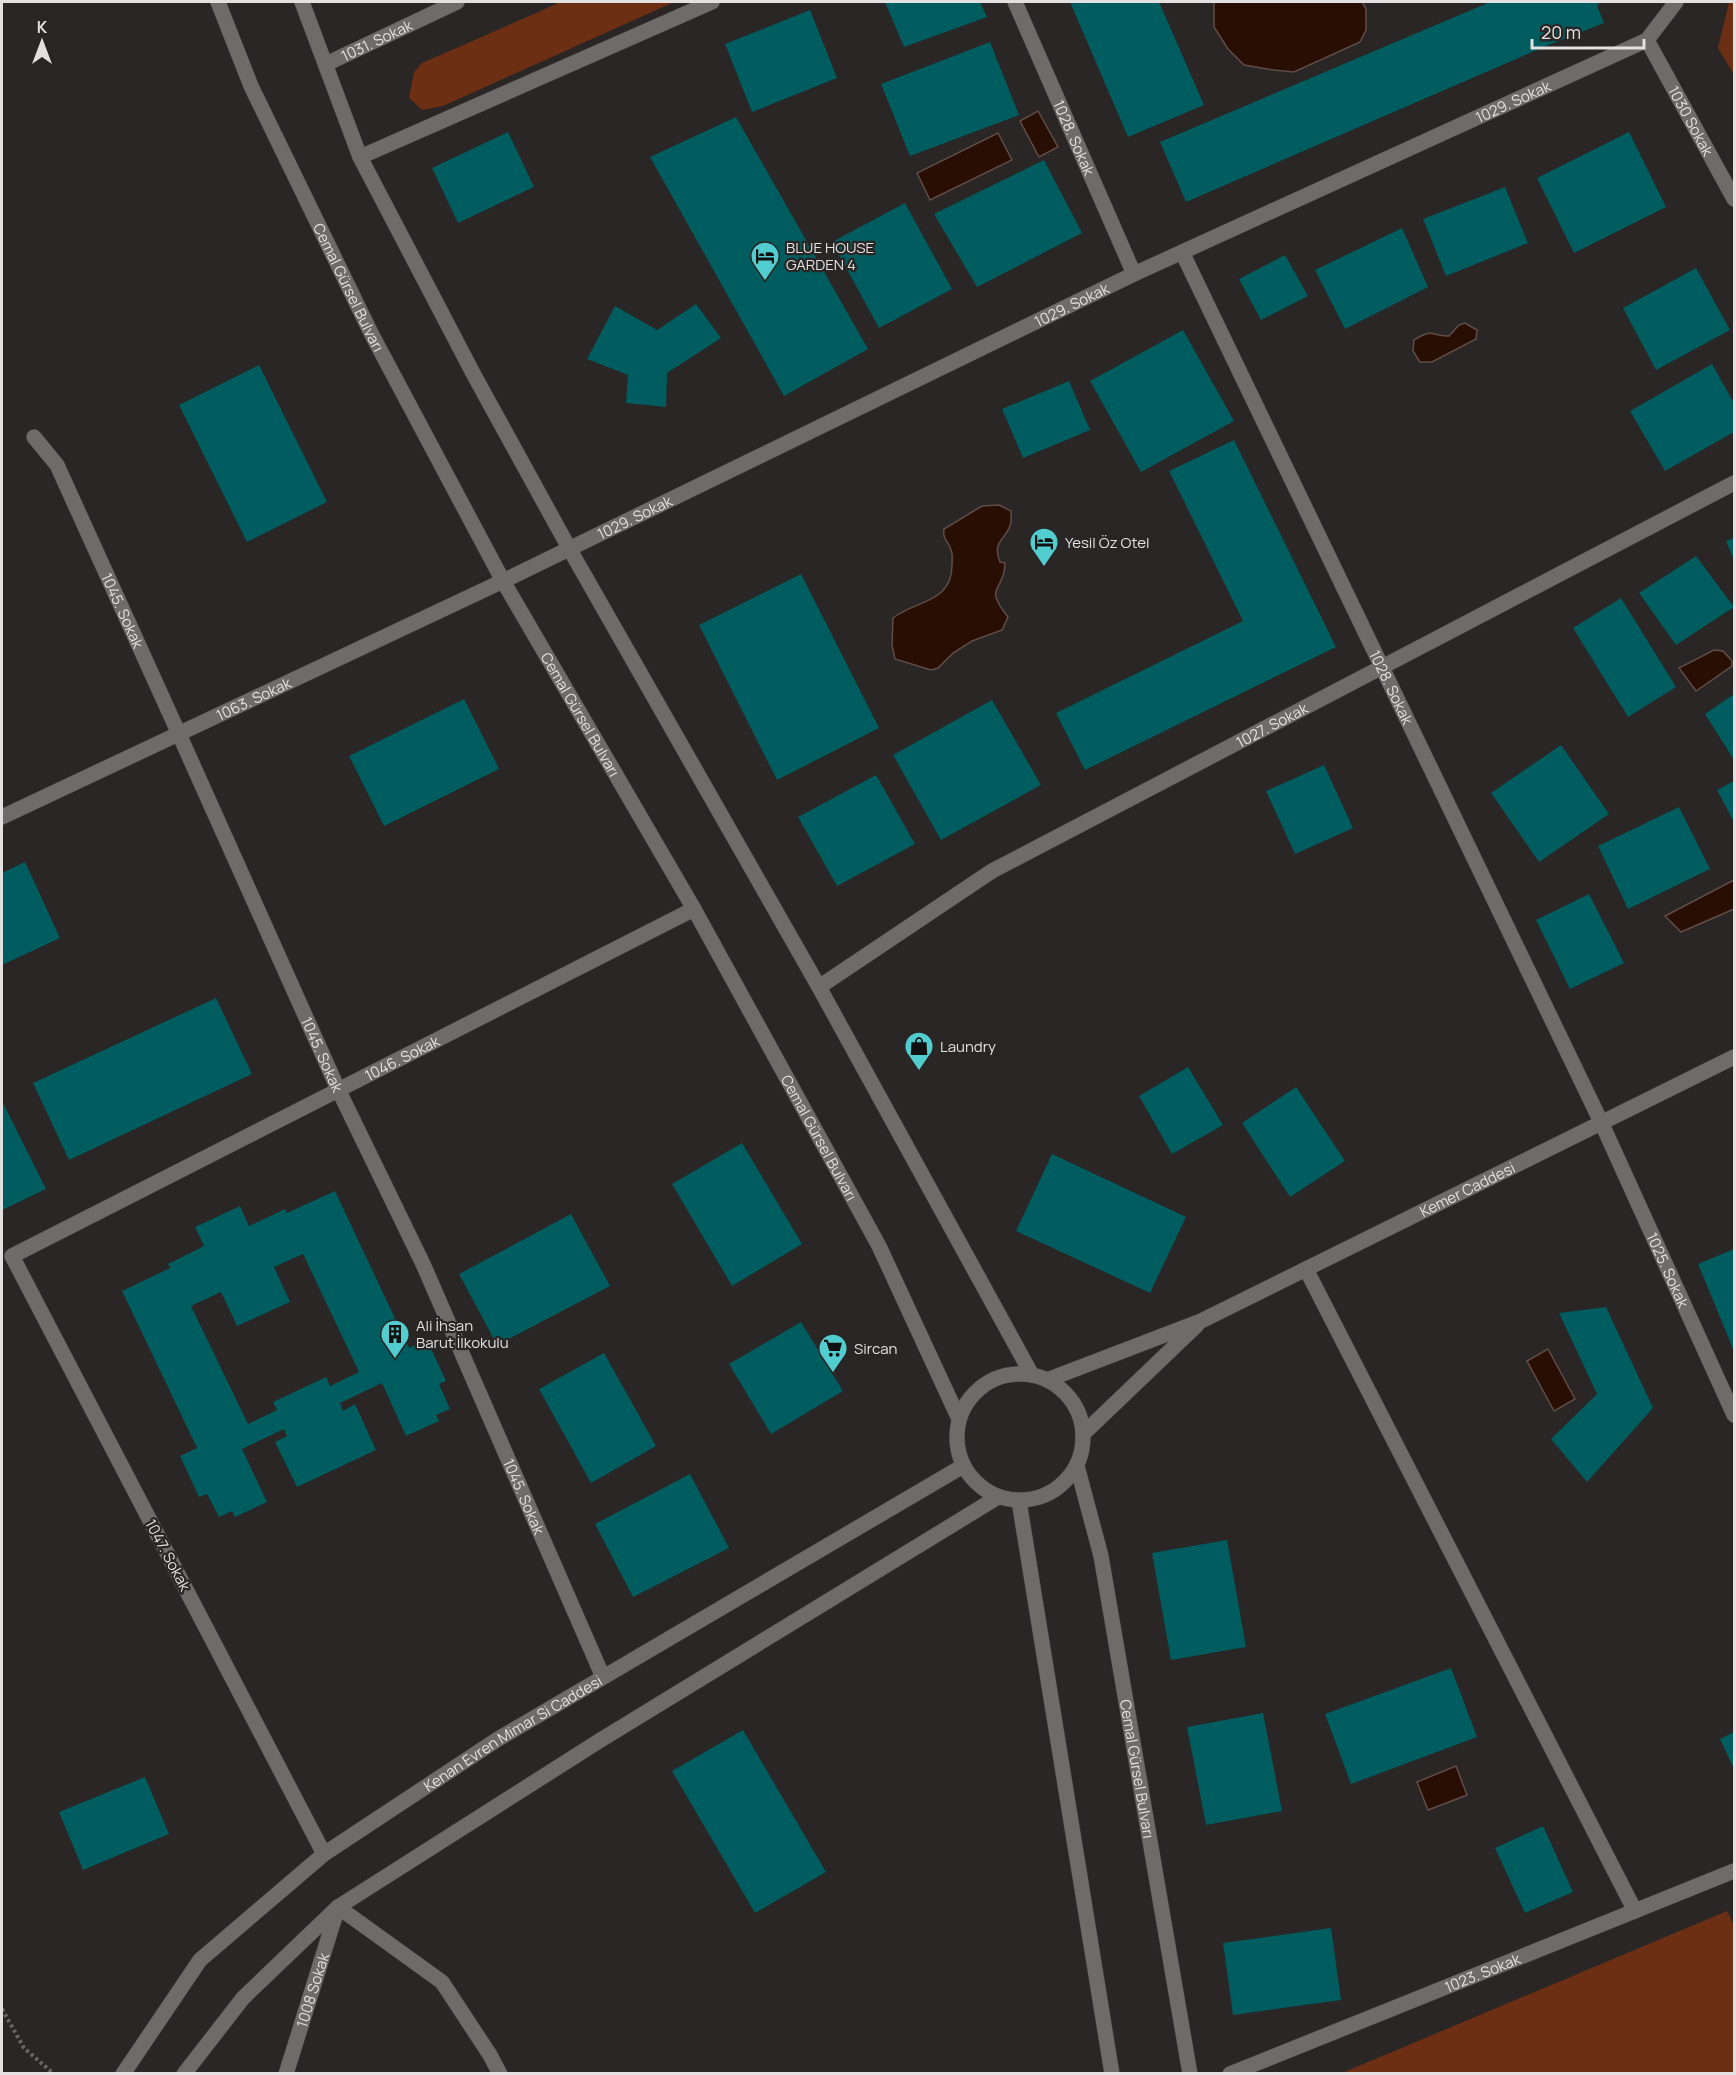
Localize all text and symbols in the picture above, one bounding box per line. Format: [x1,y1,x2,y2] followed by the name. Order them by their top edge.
[12,12,72,72] north arrow
[1532,12,1644,50] scale bar
[337,14,416,66] street label: 1031. Sokak
[37,16,48,38] text: K
[1541,20,1581,44] text: 20 m
[1472,75,1555,127] street label: 1029. Sokak
[1664,82,1719,160] street label: 1030 Sokak
[1049,97,1100,179] street label: 1028. Sokak
[309,219,389,355] street label: Cemal Gürsel Bulvarı
[786,237,874,275] place label: BLUE HOUSE GARDEN 4
[749,240,781,282] hotel icon: BLUE HOUSE GARDEN 4
[1031,277,1113,332] street label: 1029. Sokak
[594,490,676,544] street label: 1029. Sokak
[1028,526,1060,568] hotel icon: Yesil Öz Otel
[1065,532,1149,553] place label: Yesil Öz Otel
[97,569,149,652] street label: 1045. Sokak
[1365,646,1419,728] street label: 1028. Sokak
[536,648,625,780] street label: Cemal Gürsel Bulvarı
[212,672,295,725] street label: 1063. Sokak
[1232,697,1312,752] street label: 1027. Sokak
[296,1013,349,1096] street label: 1045. Sokak
[361,1030,443,1085] street label: 1046. Sokak
[903,1030,935,1072] shop icon: Laundry
[940,1036,996,1057] place label: Laundry
[776,1071,862,1204] street label: Cemal Gürsel Bulvarı
[1416,1157,1518,1222] street label: Kemer Caddesi
[1642,1229,1695,1311] street label: 1025. Sokak
[416,1315,509,1353] place label: Ali İhsan Barut İlkokulu
[379,1318,411,1360] building icon: Ali İhsan Barut İlkokulu
[817,1332,849,1374] supermarket icon: Sircan
[854,1338,898,1359] place label: Sircan
[499,1455,550,1538] street label: 1045. Sokak
[140,1515,196,1595] street label: 1047. Sokak
[419,1670,606,1796] street label: Kenan Evren Mimar Si Caddesi
[1115,1698,1160,1840] street label: Cemal Gürsel Bulvarı
[1441,1947,1524,1997] street label: 1023. Sokak
[291,1949,334,2030] street label: 1008 Sokak

